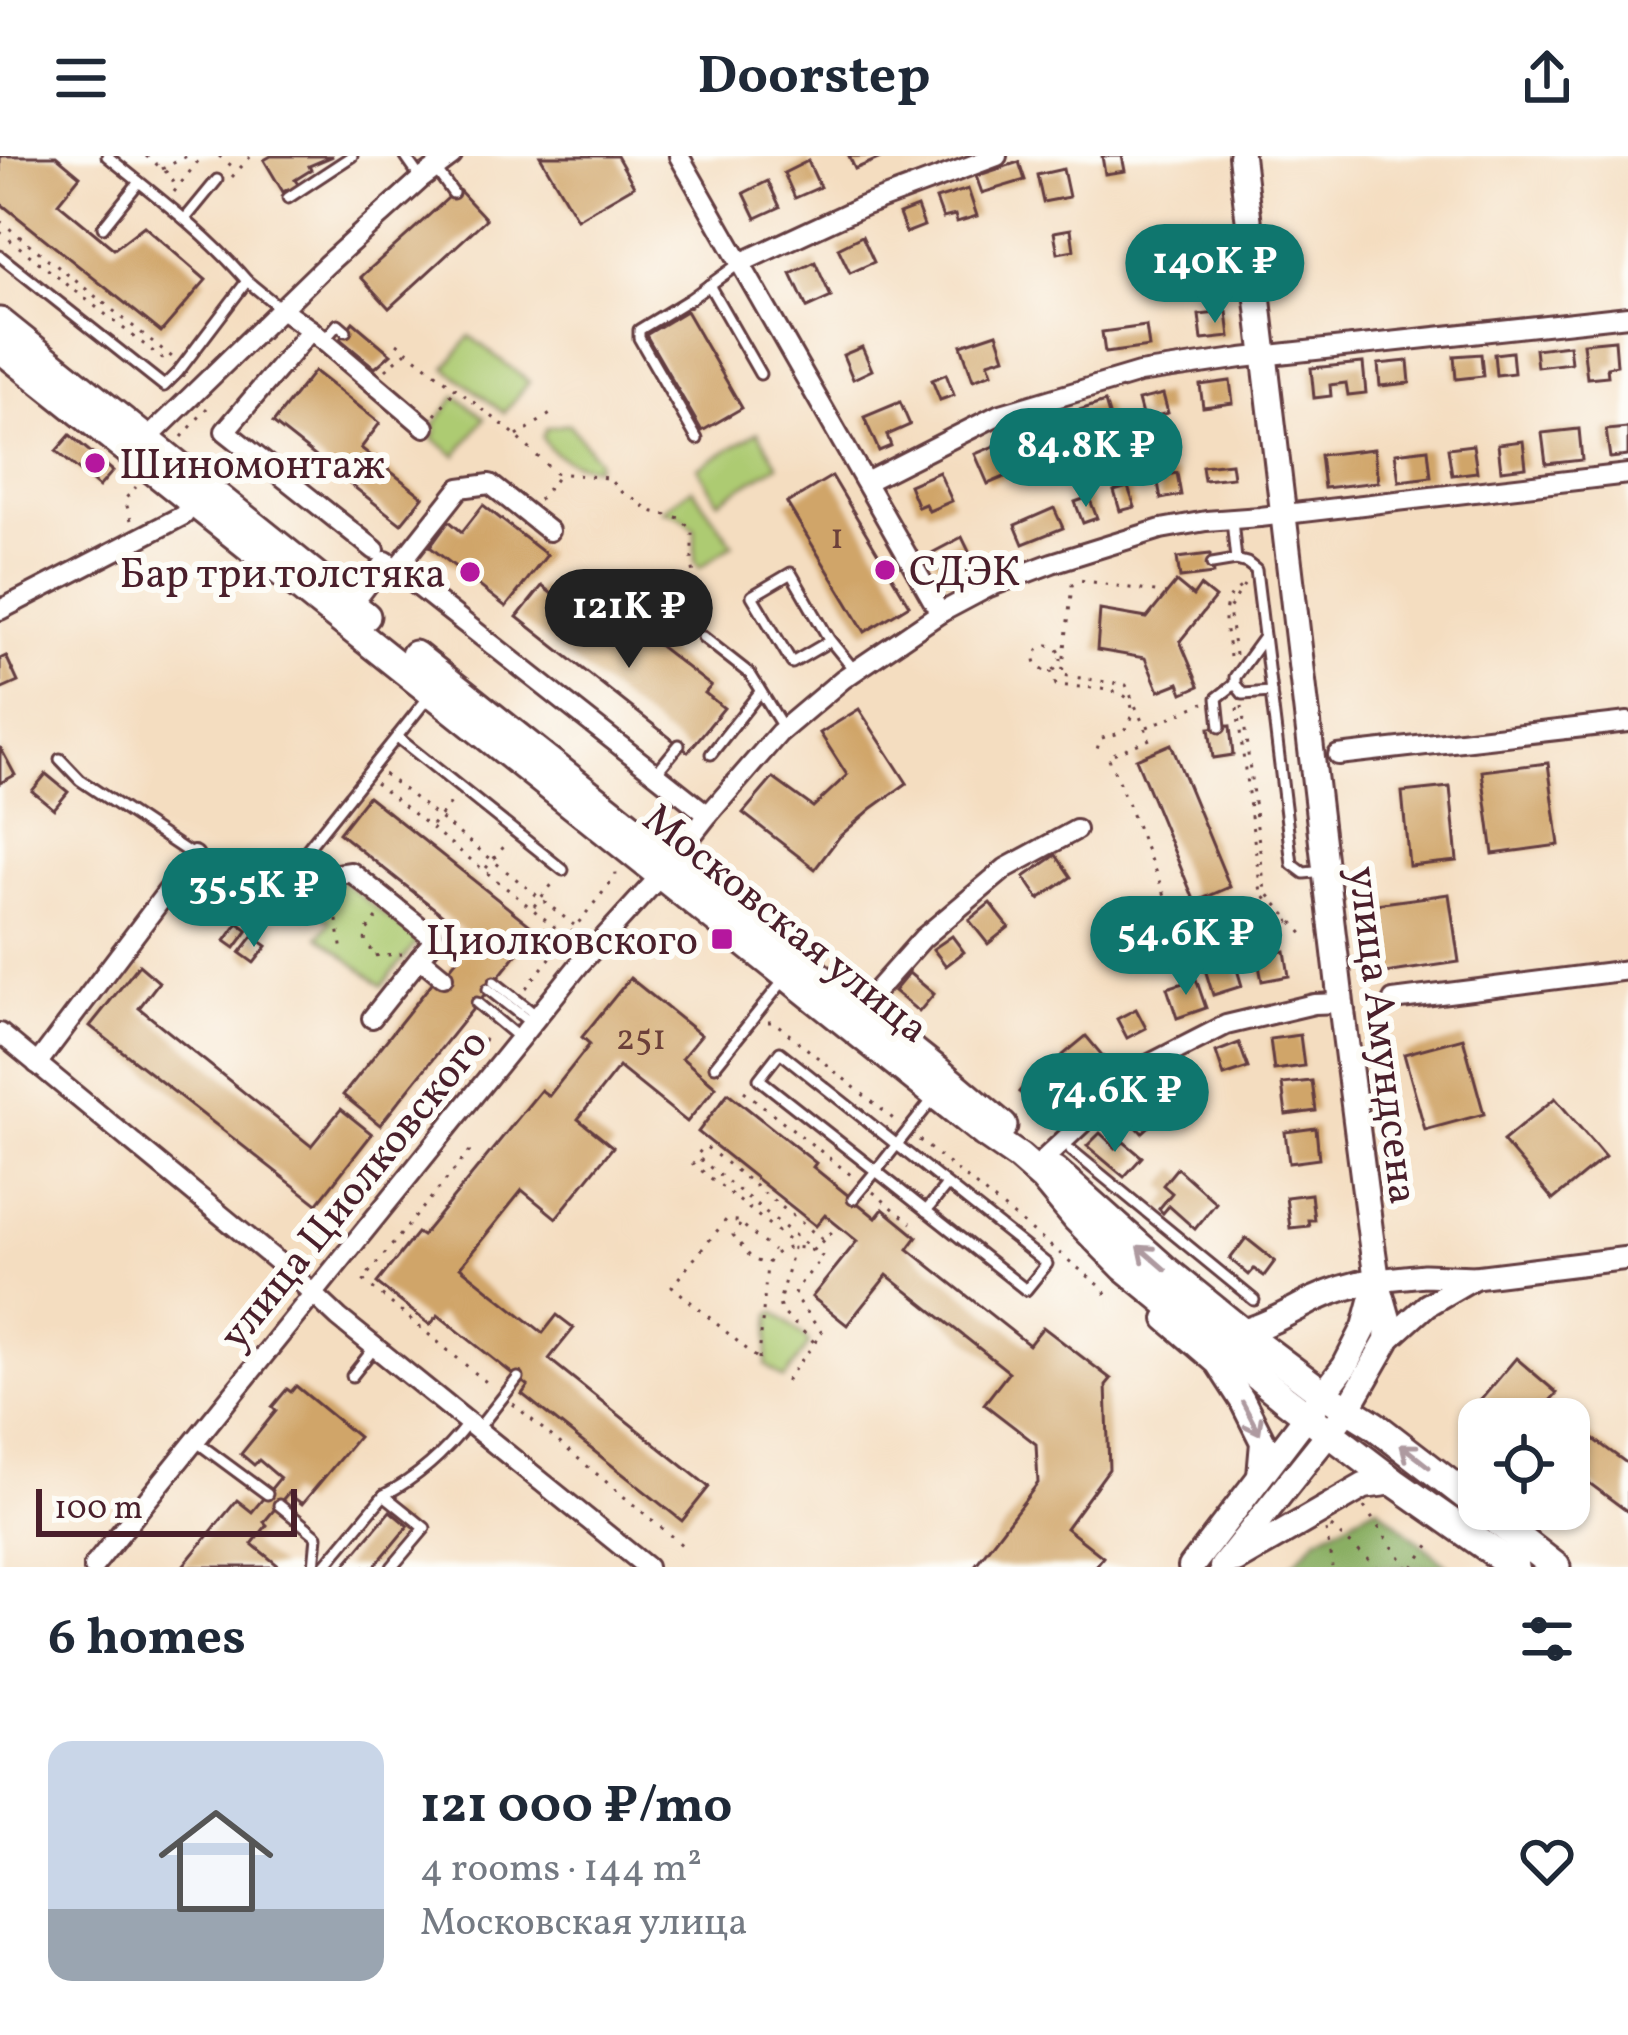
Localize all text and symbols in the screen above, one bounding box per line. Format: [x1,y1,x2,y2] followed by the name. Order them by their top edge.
[698,41,930,116] text: Doorstep
[48,45,114,111] icon: menu
[1514,45,1580,111] icon: share
[1117,224,1313,326] pin: 140K ₽
[1152,236,1278,290] text: 140K ₽
[975,408,1197,510] pin: 84.8K ₽
[1016,420,1156,474] text: 84.8K ₽
[119,438,386,497] place label: Шиномонтаж
[82,450,108,476] marker: Шиномонтаж
[830,514,844,564] house number: 1
[909,545,1020,604] place label: СДЭК
[119,547,446,606] place label: Бар три толстяка
[872,557,898,583] marker: СДЭК
[457,559,483,585] marker: Бар три толстяка
[531,569,727,671] pin: 121K ₽
[572,581,686,635] text: 121K ₽
[629,792,940,1059] street label: Московская улица
[143,848,365,950] pin: 35.5K ₽
[189,860,319,914] text: 35.5K ₽
[1331,863,1431,1208] street label: улица Амундсена
[1075,896,1297,998] pin: 54.6K ₽
[1117,908,1255,962] text: 54.6K ₽
[425,914,698,973] place label: Циолковского
[709,926,735,952] marker: Циолковского
[616,1015,666,1065] house number: 251
[207,1018,504,1364] street label: улица Циолковского
[1004,1053,1226,1155] pin: 74.6K ₽
[1048,1065,1182,1119] text: 74.6K ₽
[1137,1245,1167,1272] one-way arrow
[1458,1398,1590,1530] map controls
[1458,1398,1590,1530] button: locate
[1241,1400,1264,1436] one-way arrow
[1399,1443,1431,1470] one-way arrow
[36,1483,297,1536] scale bar
[54,1487,143,1533] text: 100 m
[48,1604,246,1675] text: 6 homes
[1514,1606,1580,1672] icon: filters
[420,1772,732,1843] text: 121 000 ₽/mo
[144,1789,288,1933] icon: home
[1514,1828,1580,1894] icon: heart
[420,1843,702,1897] text: 4 rooms · 144 m²
[420,1897,748,1951] text: Московская улица

